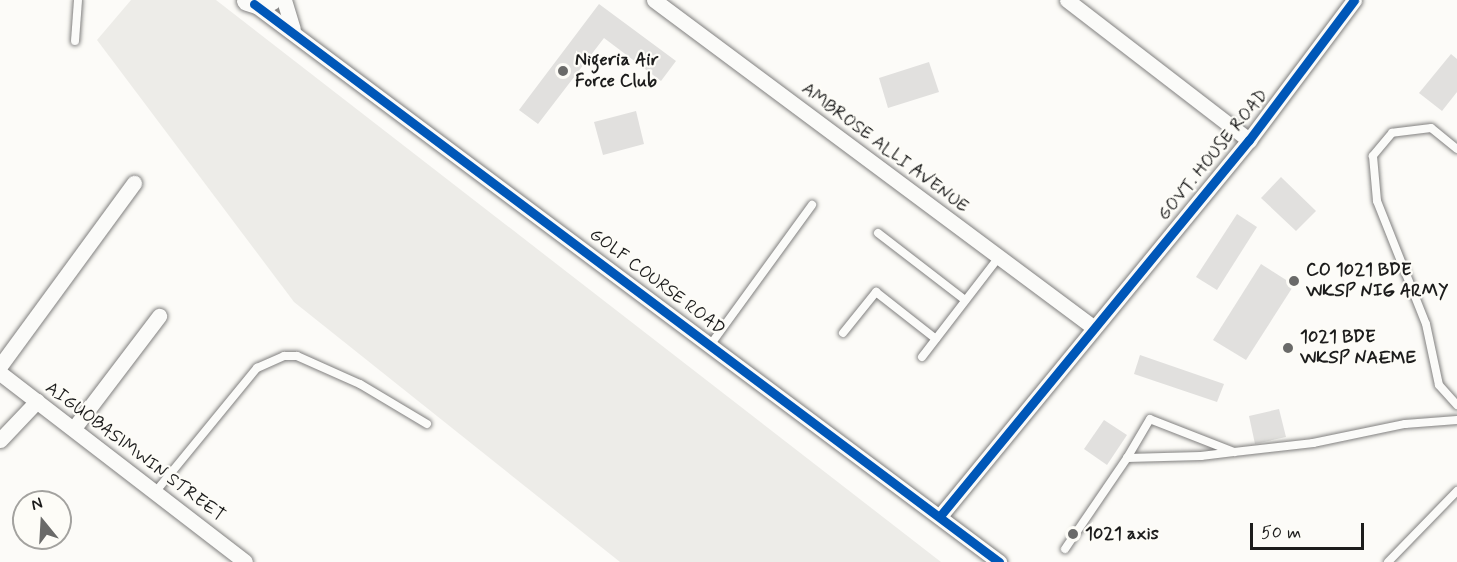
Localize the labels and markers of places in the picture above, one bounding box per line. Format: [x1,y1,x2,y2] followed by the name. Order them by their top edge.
[575,50,659,92] place label: Nigeria Air Force Club
[556,64,570,78] marker: Nigeria Air Force Club
[1306,260,1448,302] place label: CO 1021 BDE WKSP NIG ARMY
[1287,274,1301,288] marker: CO 1021 BDE WKSP NIG ARMY
[1300,327,1418,370] place label: 1021 BDE WKSP NAEME
[1281,341,1295,355] marker: 1021 BDE WKSP NAEME
[1085,523,1159,545] place label: 1021 axis
[1066,527,1080,541] marker: 1021 axis

